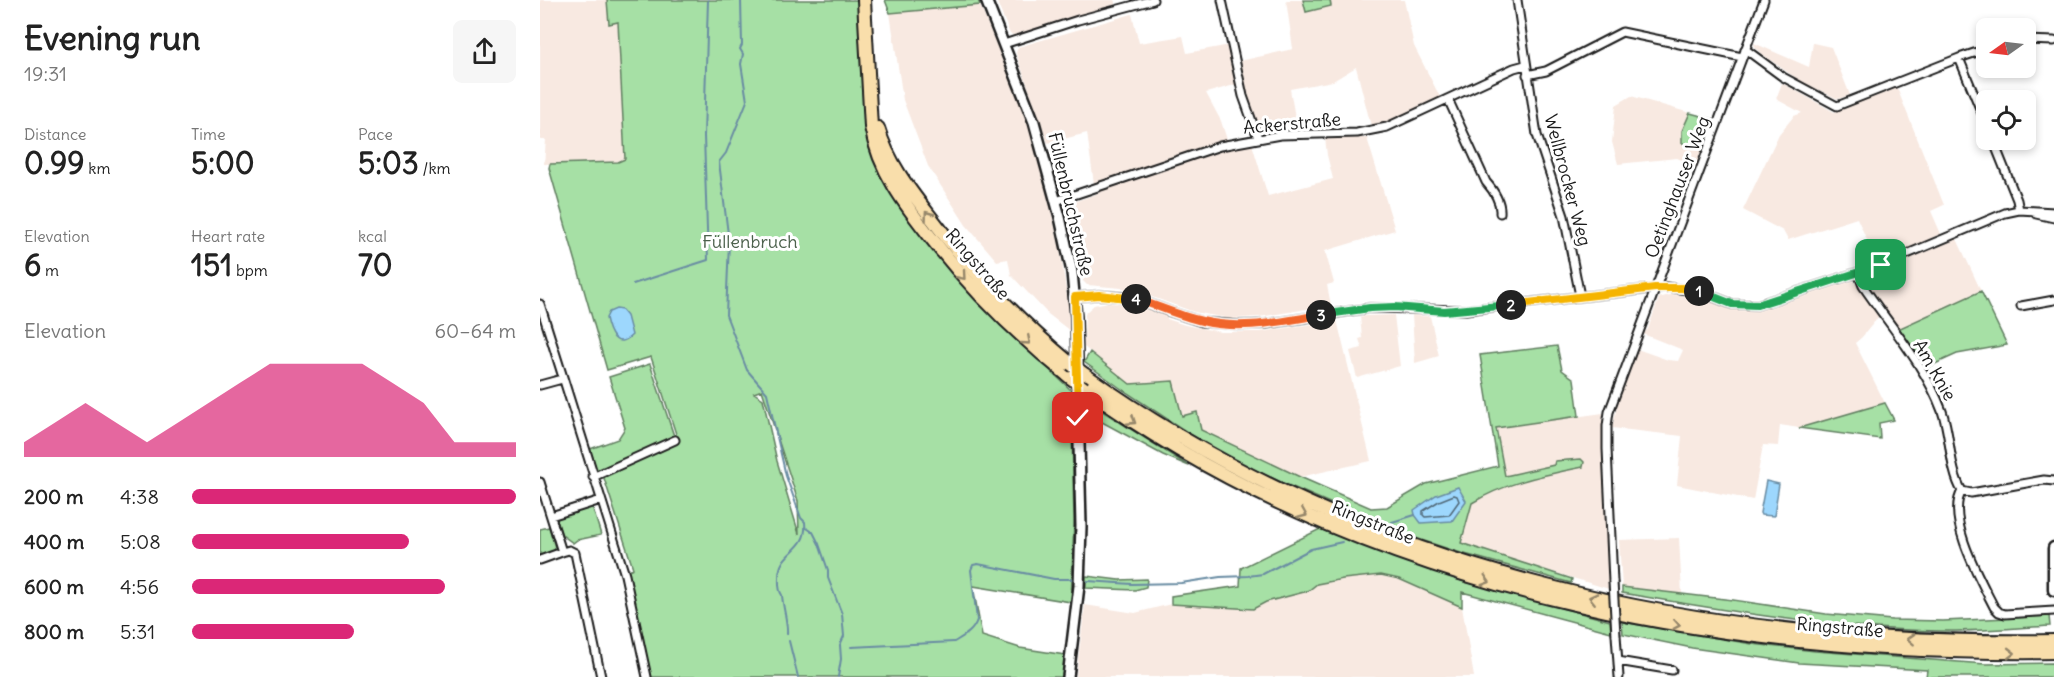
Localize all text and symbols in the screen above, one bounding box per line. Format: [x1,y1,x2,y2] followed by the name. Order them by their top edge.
[24,17,200,59] text: Evening run
[1976,18,2036,78] north arrow
[1976,18,2036,150] map controls
[453,20,516,83] button: share
[24,61,67,86] text: 19:31
[1976,90,2036,150] button: locate
[1242,107,1342,139] street label: Ackerstraße
[1539,111,1597,249] street label: Wellbrocker Weg
[1639,113,1715,261] street label: Oetinghauser Weg
[24,124,86,144] text: Distance
[191,124,226,144] text: Time
[358,124,393,144] text: Pace
[1043,130,1099,278] street label: Füllenbruchstraße
[24,144,84,182] text: 0.99
[191,144,255,182] text: 5:00
[358,144,419,182] text: 5:03
[84,158,110,178] text: km
[419,158,451,178] text: /km
[925,211,936,222] one-way arrow
[941,224,1015,304] street label: Ringstraße
[24,226,90,246] text: Elevation
[191,226,265,246] text: Heart rate
[358,226,387,246] text: kcal
[702,230,798,253] park label: Füllenbruch
[1855,239,1906,290] pin
[24,246,41,284] text: 6
[191,246,232,284] text: 151
[358,246,392,284] text: 70
[1864,248,1897,281] icon: arrive
[41,260,59,280] text: m
[232,260,268,280] text: bpm
[955,269,966,280] one-way arrow
[1684,276,1714,306] pin: 1
[1696,281,1702,301] text: 1
[1121,284,1151,314] pin: 4
[1131,289,1141,309] text: 4
[1496,290,1526,320] pin: 2
[1507,295,1515,315] text: 2
[1306,300,1336,330] pin: 3
[1316,305,1326,325] text: 3
[24,318,106,343] text: Elevation
[435,318,516,343] text: 60–64 m
[1020,334,1030,345] one-way arrow
[1908,335,1962,405] street label: Am Knie
[1052,392,1103,443] pin
[1061,401,1094,434] icon: check
[1126,414,1136,426] one-way arrow
[24,484,84,509] text: 200 m
[120,484,159,509] text: 4:38
[1328,495,1418,549] street label: Ringstraße
[1297,506,1308,518] one-way arrow
[24,529,84,554] text: 400 m
[120,529,161,554] text: 5:08
[24,574,84,599] text: 600 m
[120,574,159,599] text: 4:56
[1480,574,1491,586] one-way arrow
[1588,592,1598,605] one-way arrow
[1796,612,1884,642] street label: Ringstraße
[1671,618,1681,631] one-way arrow
[24,619,84,644] text: 800 m
[120,619,155,644] text: 5:31
[1906,633,1915,646] one-way arrow
[2007,647,2016,659] one-way arrow

